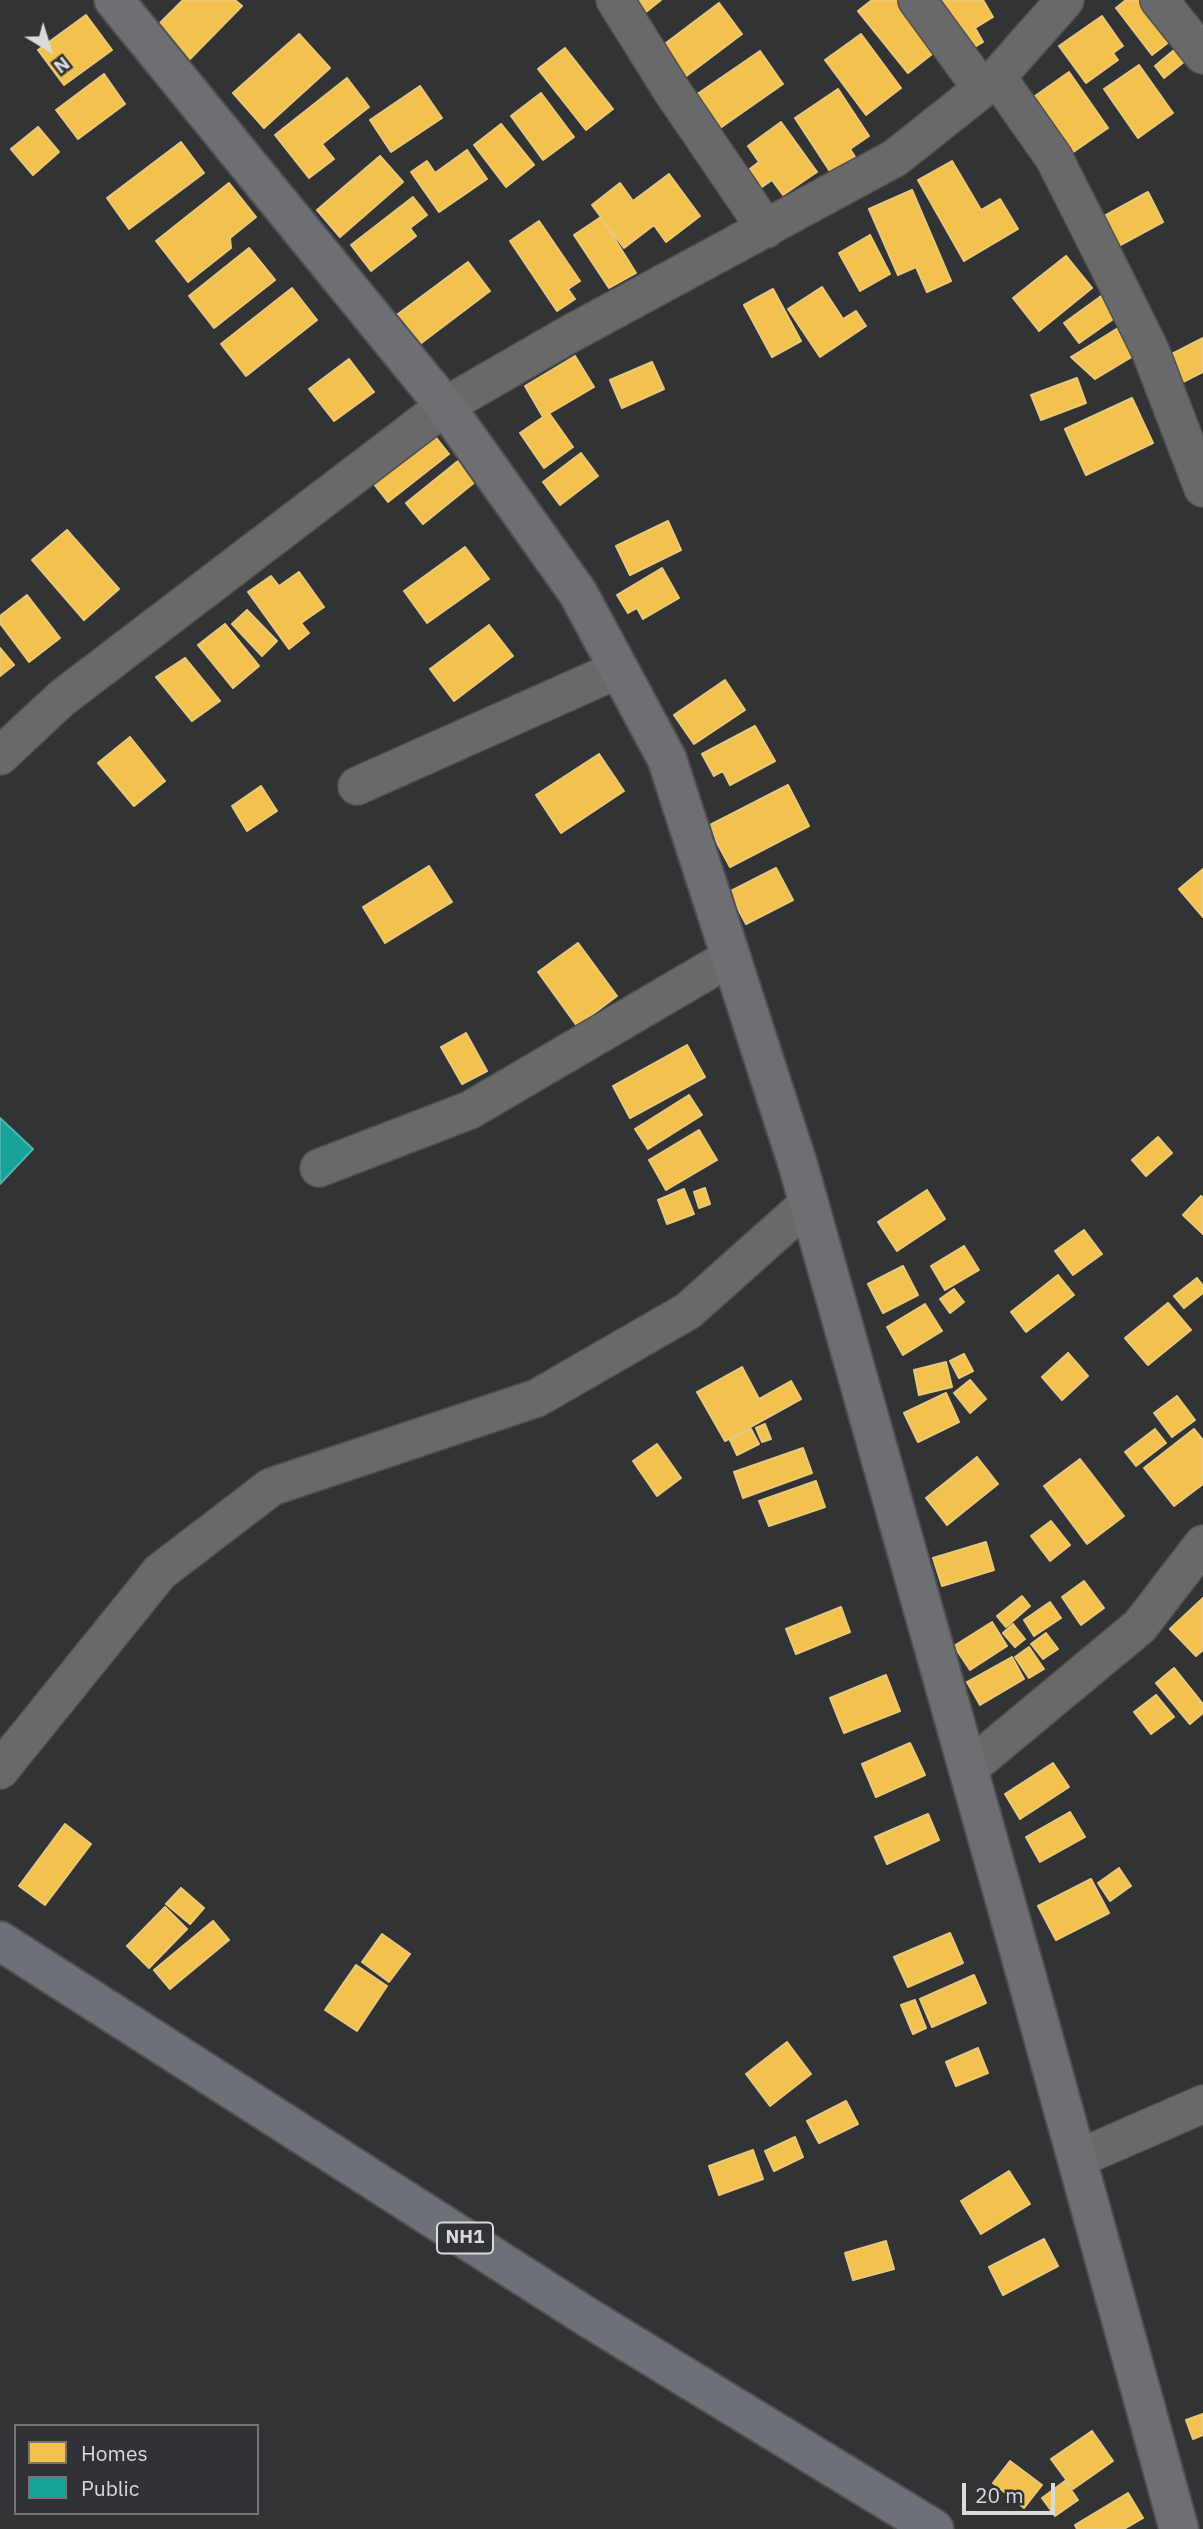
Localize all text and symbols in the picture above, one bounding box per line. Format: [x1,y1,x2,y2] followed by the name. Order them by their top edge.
[14,14,84,84] north arrow
[49,52,75,79] text: N
[437,2222,493,2254] road number: NH1
[14,2424,259,2515] legend
[81,2439,148,2467] text: Homes
[965,2470,1058,2514] scale bar
[81,2474,139,2502] text: Public
[975,2481,1024,2509] text: 20 m

